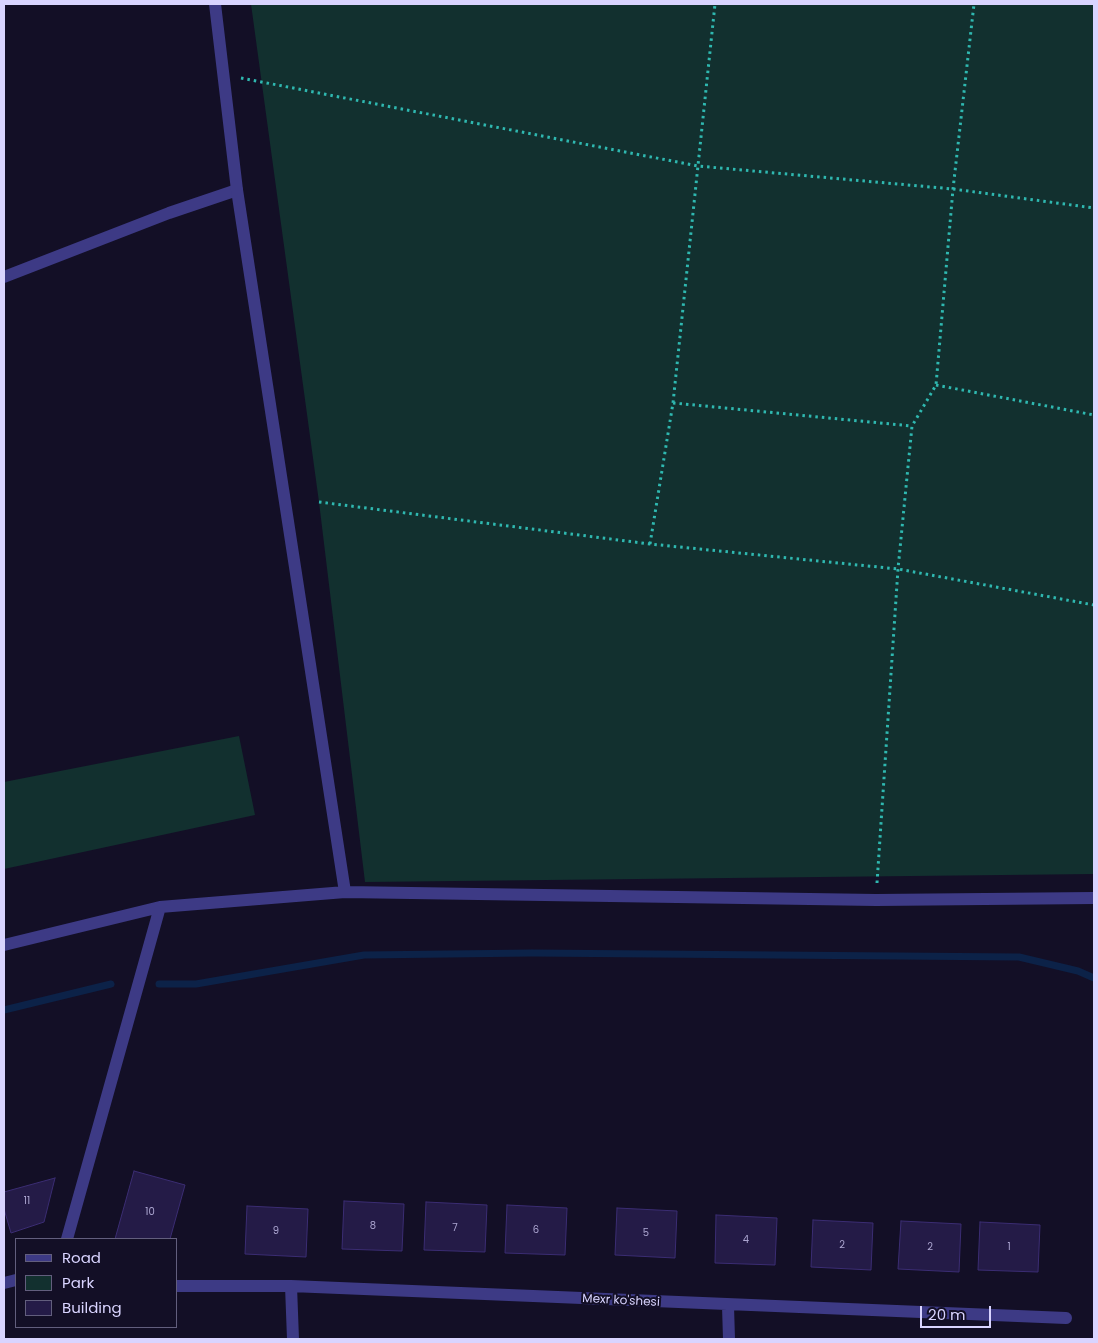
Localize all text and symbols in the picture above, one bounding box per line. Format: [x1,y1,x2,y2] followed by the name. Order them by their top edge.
[24,1195,30,1207] house number: 11
[145,1206,155,1218] house number: 10
[370,1220,376,1232] house number: 8
[452,1222,458,1234] house number: 7
[533,1224,539,1236] house number: 6
[273,1225,279,1237] house number: 9
[643,1227,649,1239] house number: 5
[743,1234,749,1246] house number: 4
[15,1238,178,1328] legend
[839,1239,845,1251] house number: 2
[927,1241,933,1253] house number: 2
[1007,1241,1011,1253] house number: 1
[62,1247,101,1268] text: Road
[62,1272,94,1293] text: Park
[582,1292,660,1310] street label: Mexr ko'shesi
[923,1296,994,1328] scale bar
[62,1297,122,1318] text: Building
[928,1304,966,1325] text: 20 m

